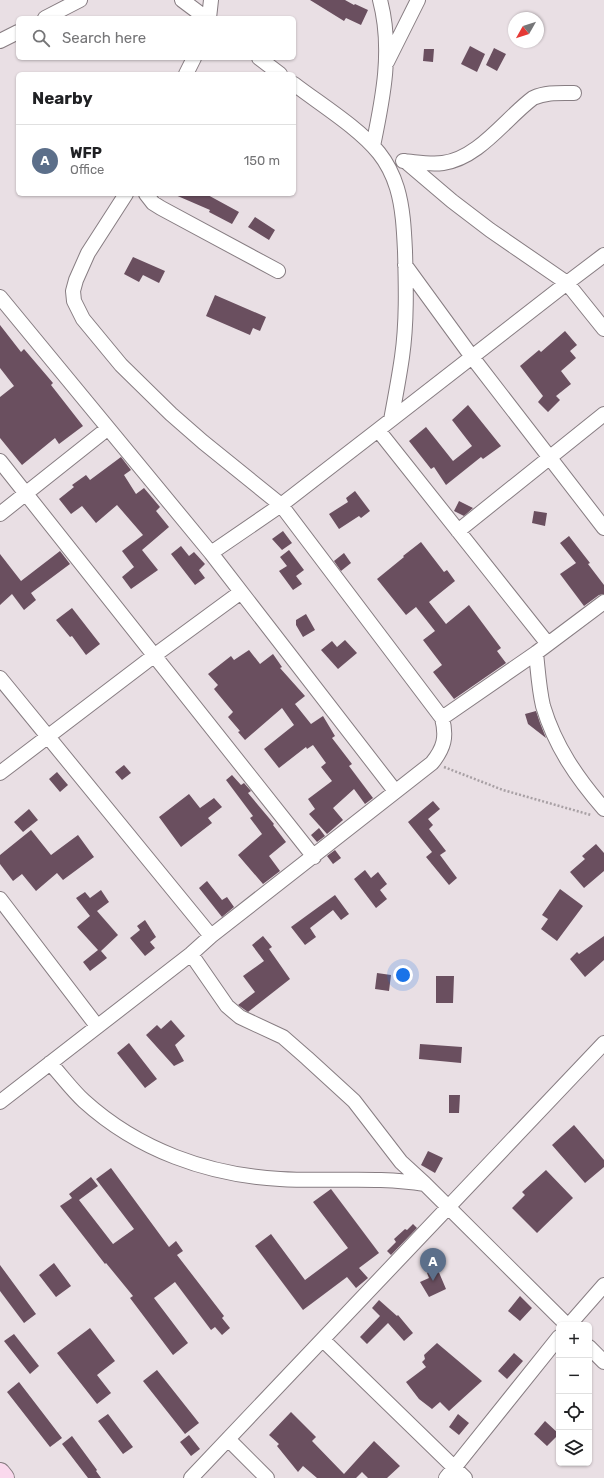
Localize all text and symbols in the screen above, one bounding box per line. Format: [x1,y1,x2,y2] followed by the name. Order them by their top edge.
[508,12,544,48] north arrow
[16,16,296,60] search box
[30,27,52,49] icon: search
[62,29,146,47] text: Search here
[32,88,93,108] text: Nearby
[70,144,102,162] text: WFP
[40,153,50,168] text: A
[244,153,280,168] text: 150 m
[70,162,104,177] text: Office
[393,965,413,985] your location
[420,1248,446,1281] pin: A
[556,1322,592,1466] map controls
[556,1322,592,1358] button: +
[556,1358,592,1394] button: −
[556,1394,592,1430] button: locate
[556,1430,592,1466] button: layers

